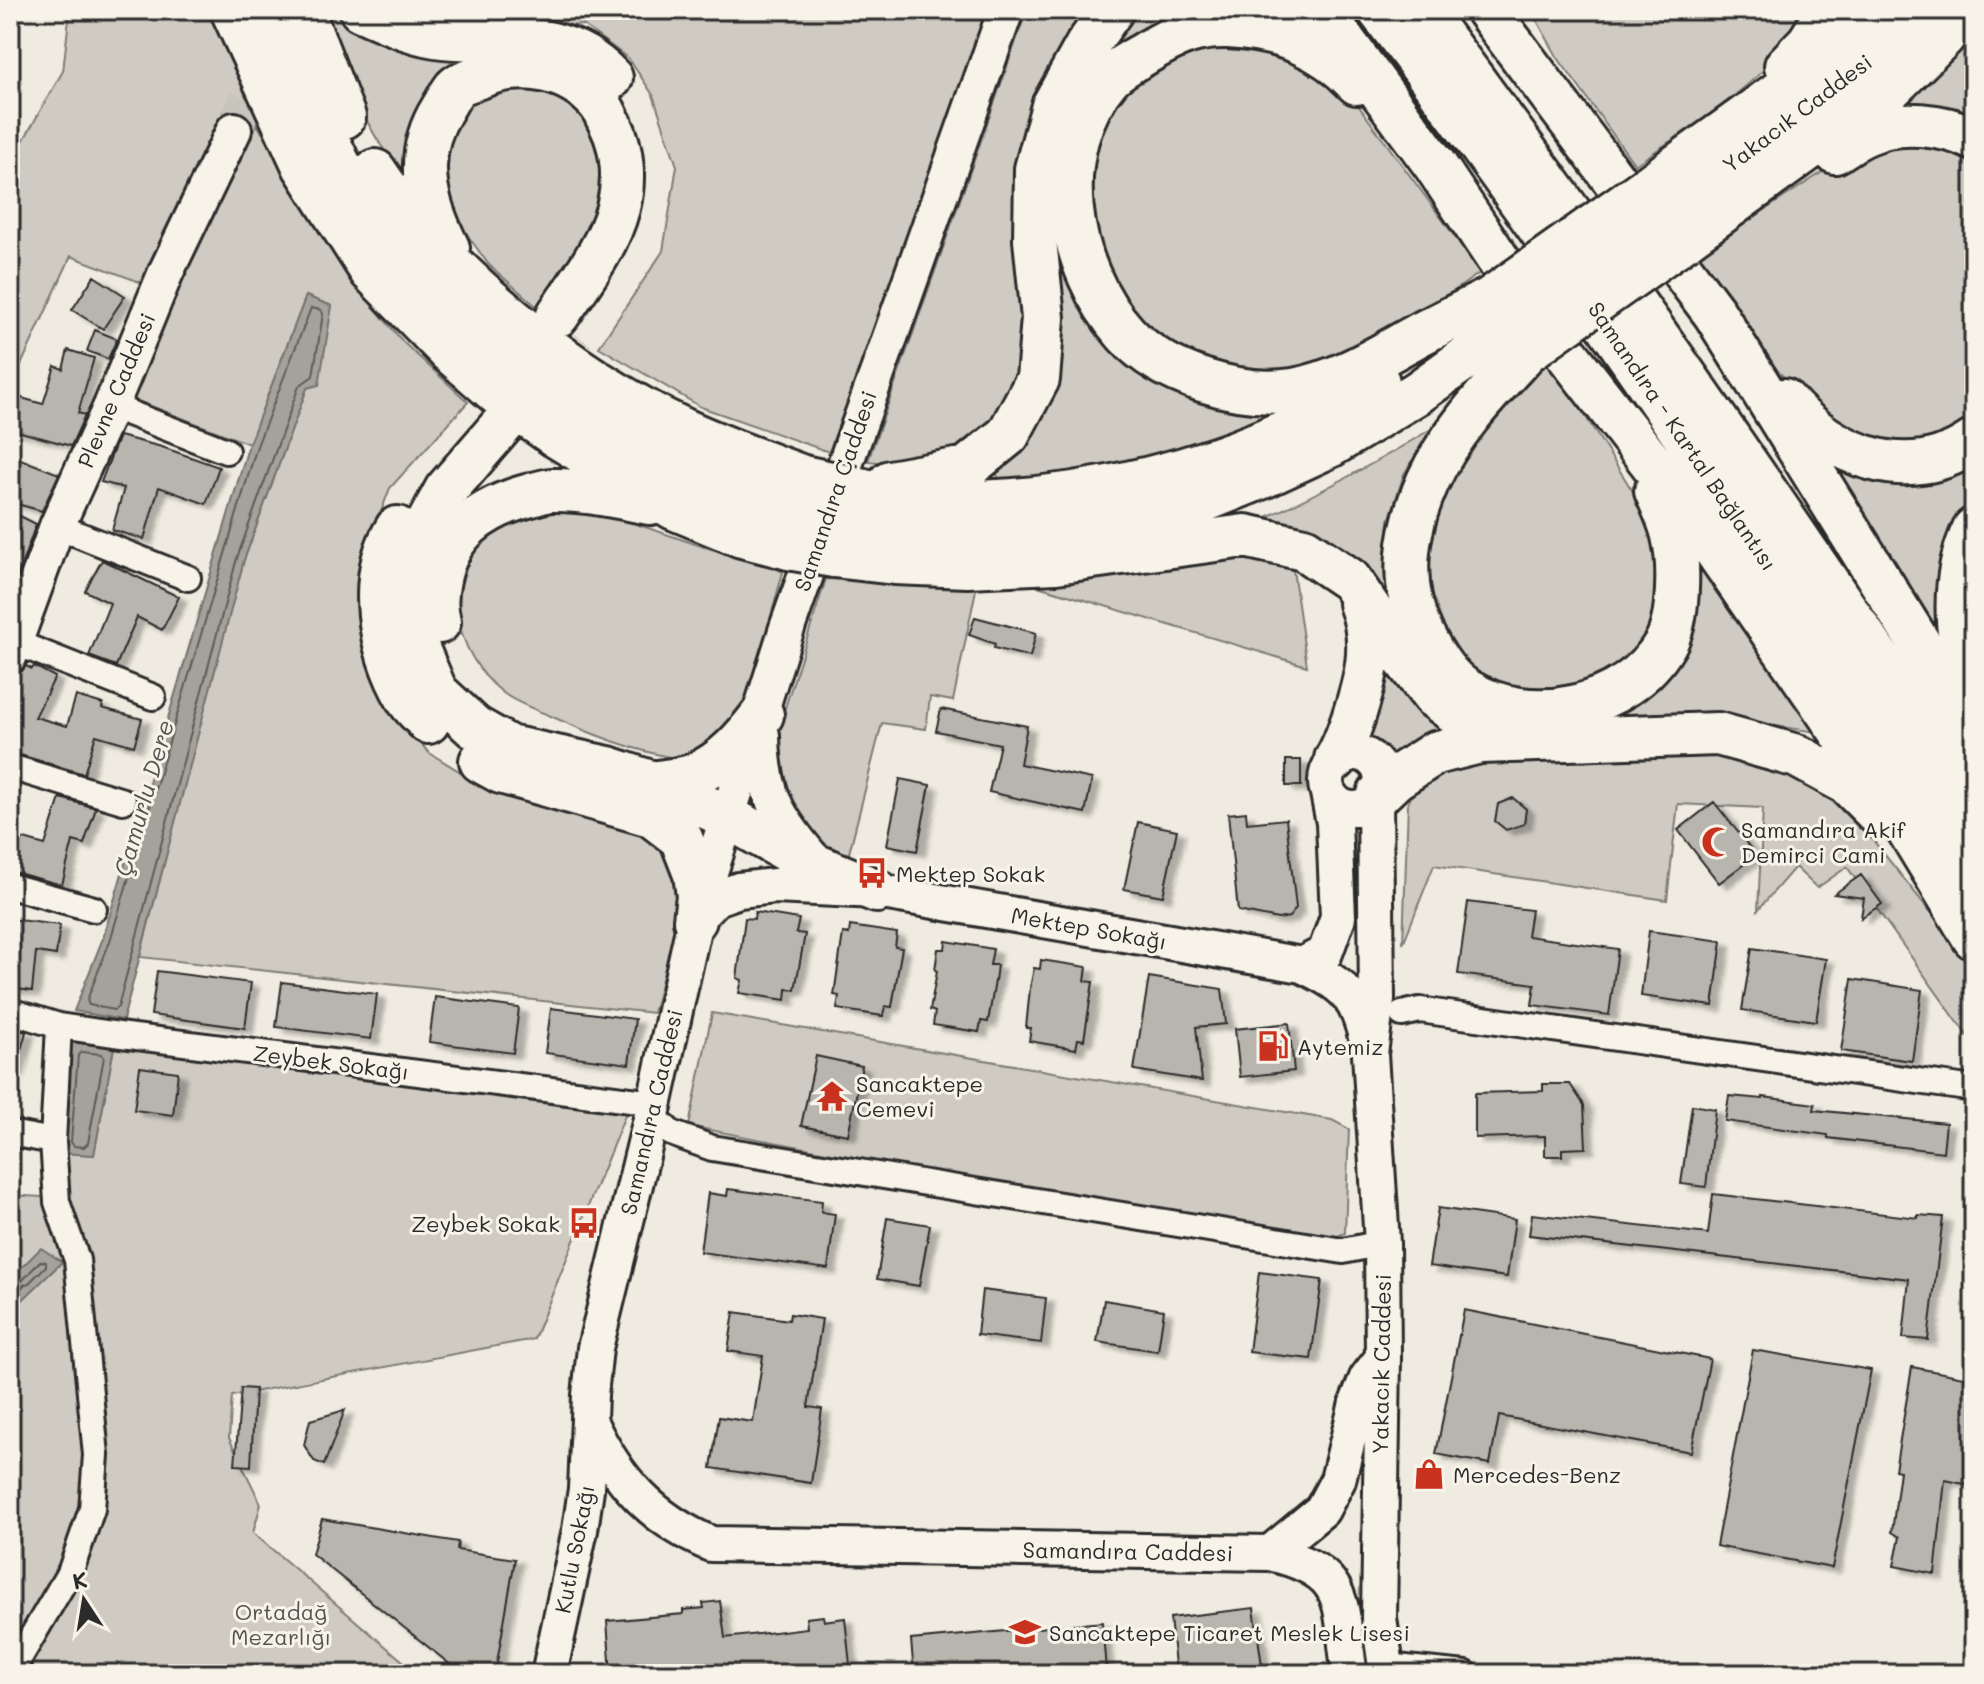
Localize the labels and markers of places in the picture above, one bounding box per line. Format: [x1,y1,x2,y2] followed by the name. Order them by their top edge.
[1741,815,1906,869] place label: Samandıra Akif Demirci Cami
[1700,825,1734,859] mosque icon: Samandıra Akif Demirci Cami
[855,856,889,890] bus stop icon: Mektep Sokak
[896,859,1045,888] place label: Mektep Sokak
[1256,1029,1290,1063] fuel station icon: Aytemiz
[1297,1032,1384,1061] place label: Aytemiz
[856,1069,983,1123] place label: Sancaktepe Cemevi
[815,1079,849,1113] temple icon: Sancaktepe Cemevi
[567,1206,601,1240] bus stop icon: Zeybek Sokak
[411,1209,560,1238] place label: Zeybek Sokak
[1412,1457,1446,1491] shop icon: Mercedes-Benz
[1453,1460,1621,1489] place label: Mercedes-Benz
[1008,1615,1042,1649] school or university icon: Sancaktepe Ticaret Meslek Lisesi
[1049,1618,1410,1647] place label: Sancaktepe Ticaret Meslek Lisesi

